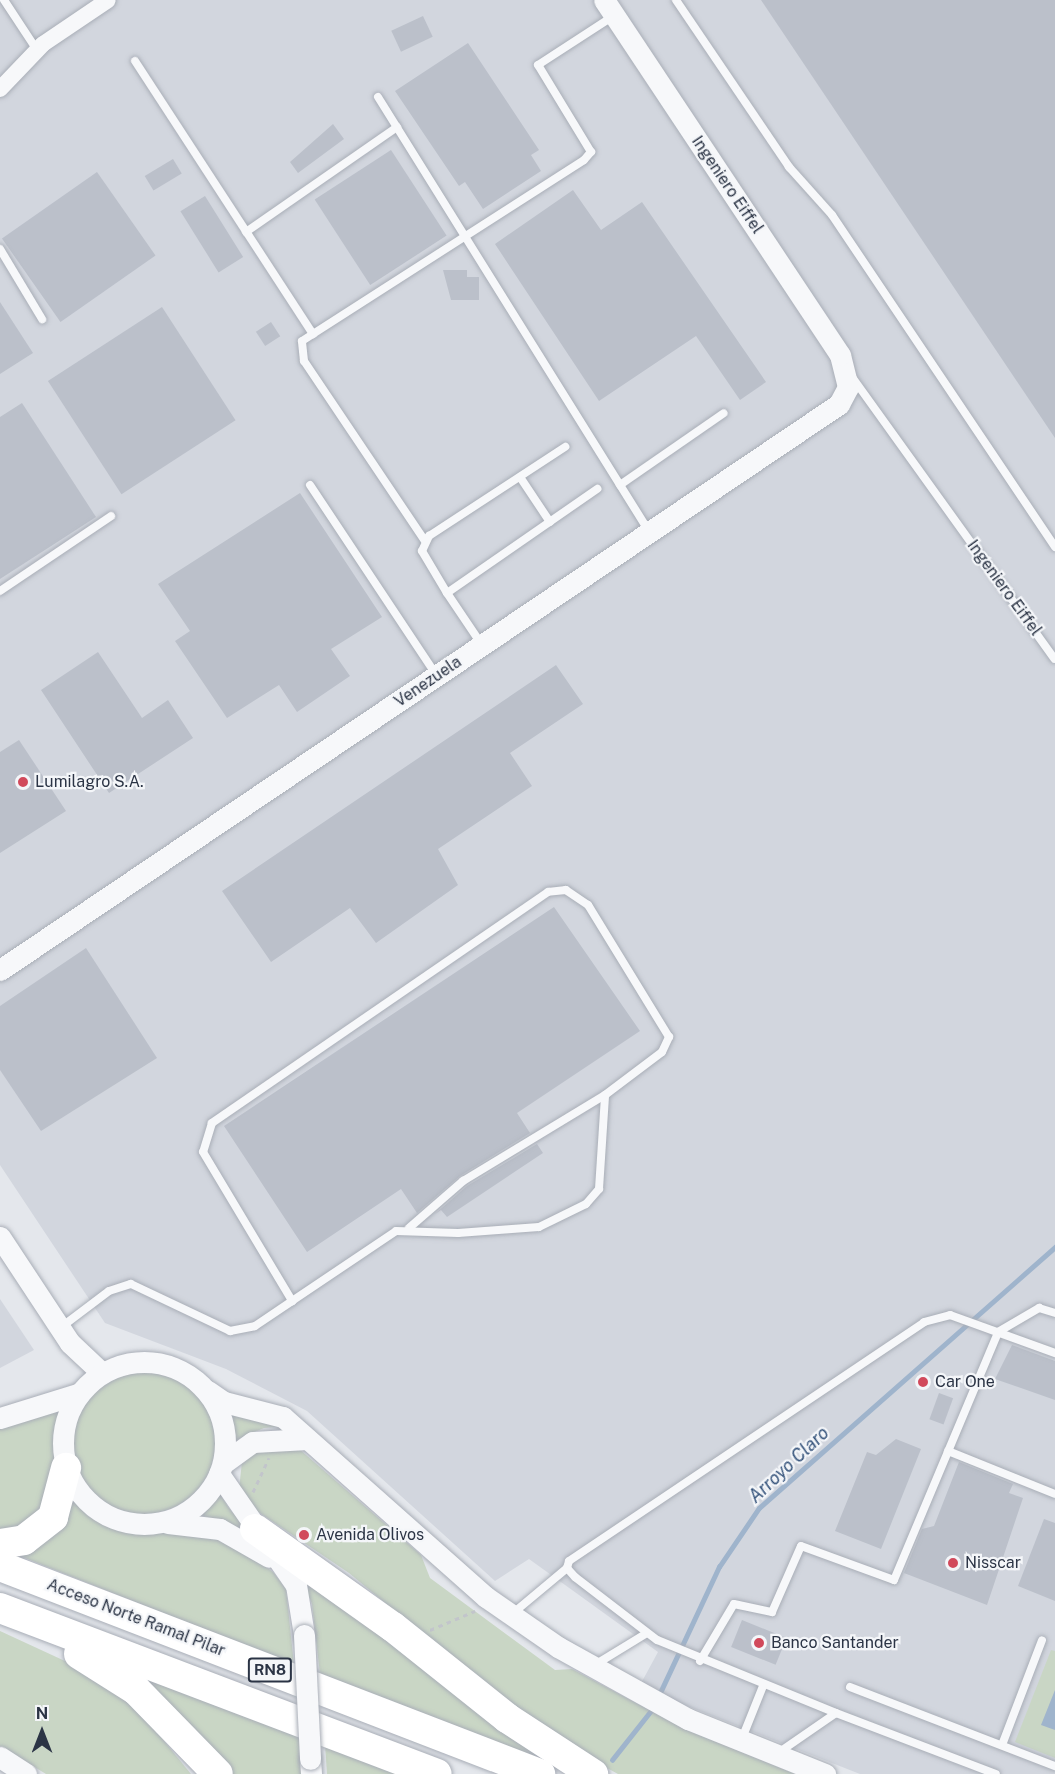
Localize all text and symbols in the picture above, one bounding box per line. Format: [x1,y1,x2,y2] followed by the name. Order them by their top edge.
[687,133,767,237] street label: Ingeniero Eiffel
[963,536,1045,640] street label: Ingeniero Eiffel
[391,653,465,711] street label: Venezuela
[35,772,144,792] place label: Lumilagro S.A.
[16,775,30,789] marker: Lumilagro S.A.
[935,1372,995,1392] place label: Car One
[916,1375,930,1389] marker: Car One
[744,1422,834,1508] water label: Arroyo Claro
[316,1525,424,1545] place label: Avenida Olivos
[297,1528,311,1542] marker: Avenida Olivos
[965,1553,1021,1573] place label: Nisscar
[946,1556,960,1570] marker: Nisscar
[44,1575,228,1661] street label: Acceso Norte Ramal Pilar
[771,1633,899,1653] place label: Banco Santander
[752,1636,766,1650] marker: Banco Santander
[248,1658,292,1682] road number: RN8
[12,1702,72,1762] north arrow
[36,1704,48,1723] text: N

